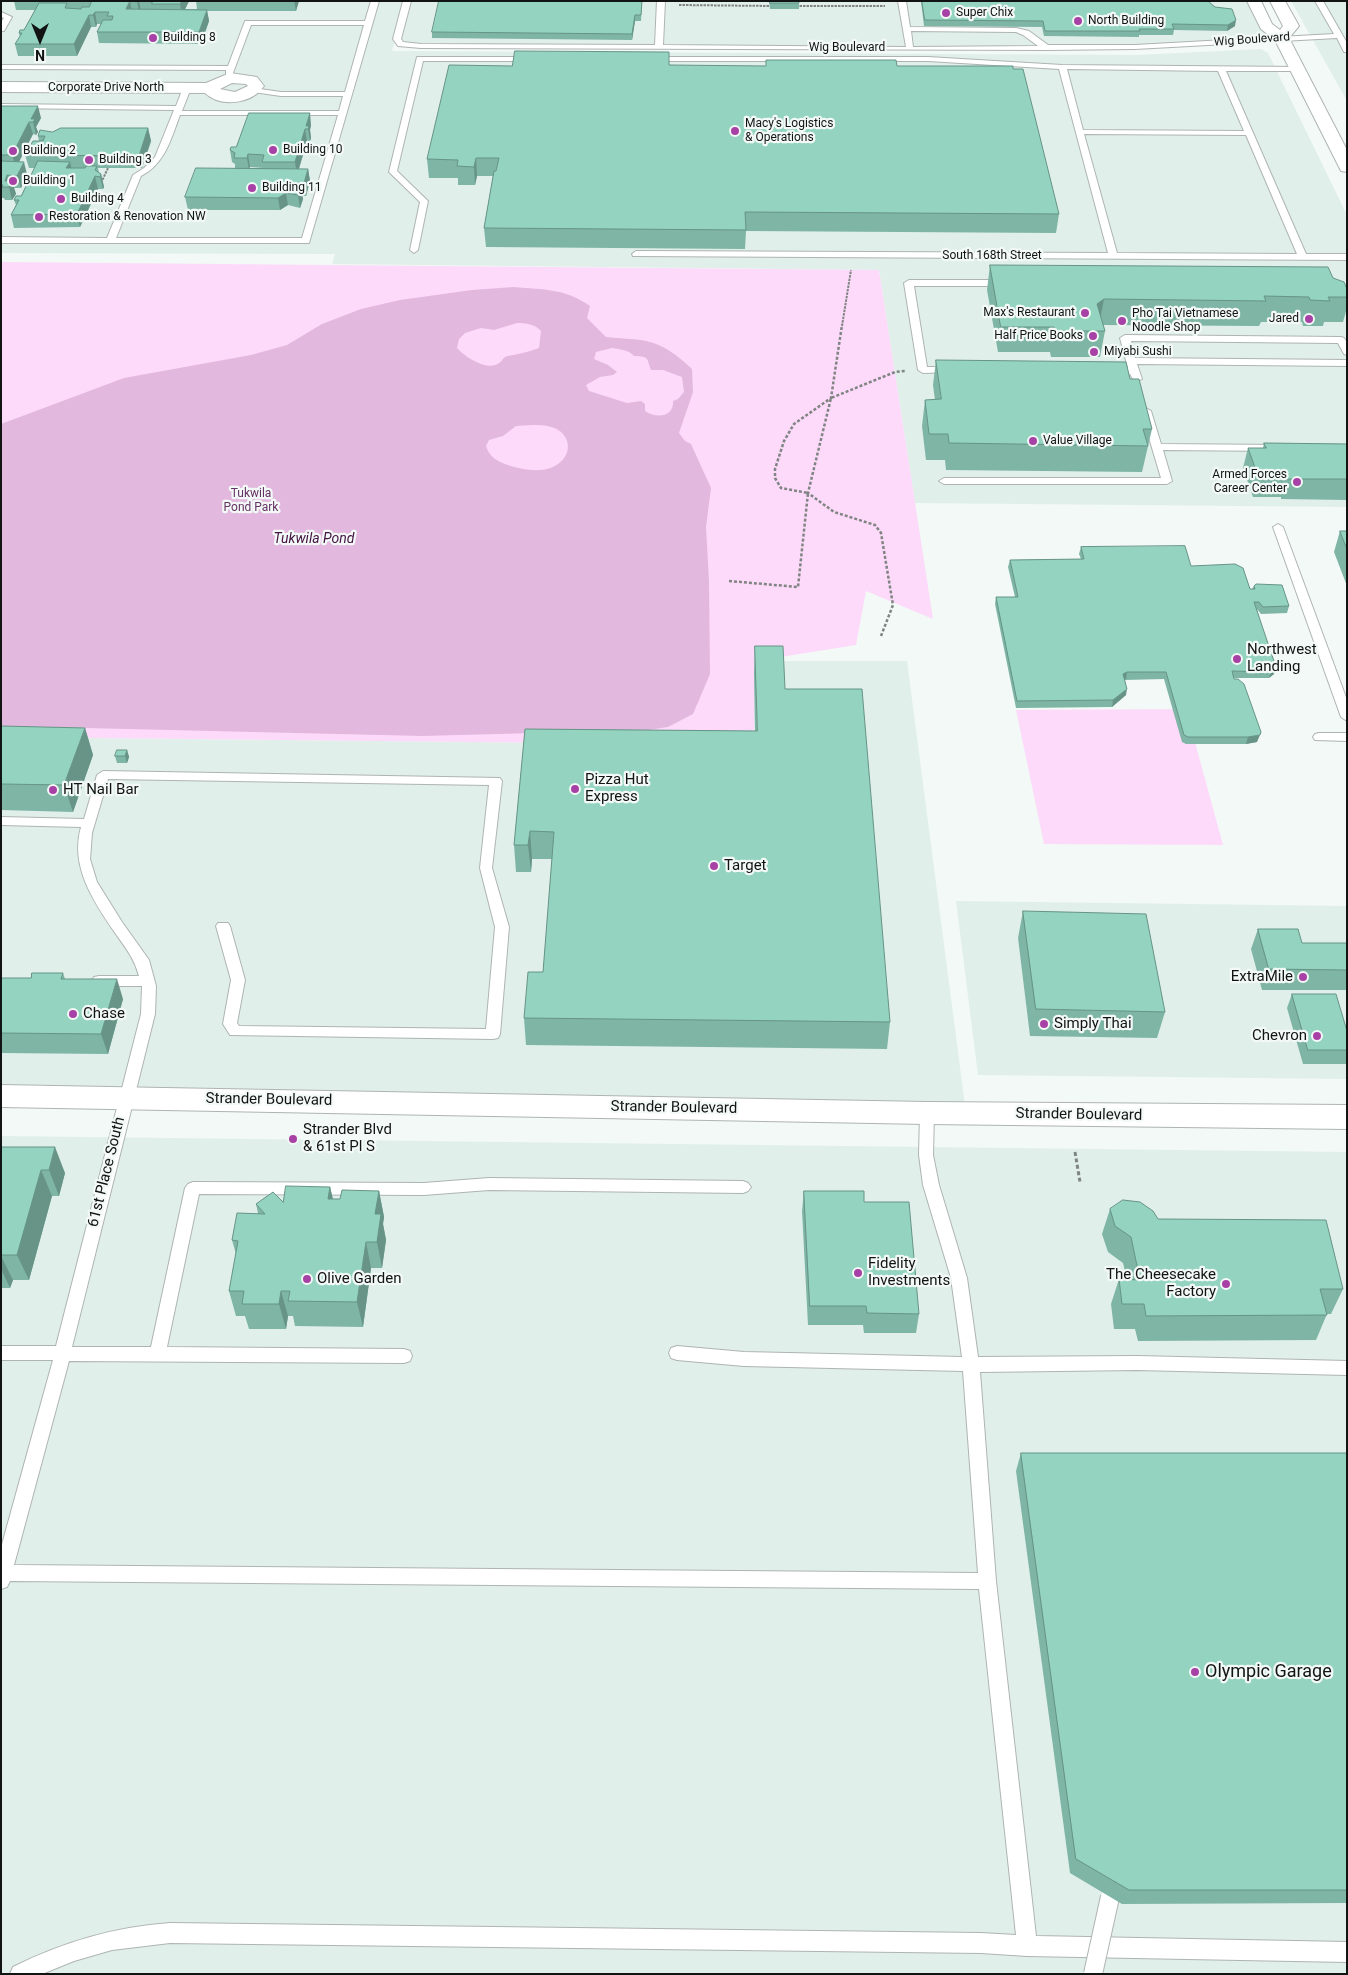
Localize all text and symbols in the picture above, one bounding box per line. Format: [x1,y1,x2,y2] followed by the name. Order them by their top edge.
[956,6,1013,20] place label: Super Chix
[940,7,952,19] marker: Super Chix
[1088,14,1164,28] place label: North Building
[15,15,65,65] north arrow
[1072,15,1084,27] marker: North Building
[1213,30,1291,50] street label: Wig Boulevard
[163,31,216,45] place label: Building 8
[147,32,159,44] marker: Building 8
[809,41,885,55] street label: Wig Boulevard
[35,47,45,63] text: N
[48,81,164,95] street label: Corporate Drive North
[745,117,833,145] place label: Macy's Logistics & Operations
[729,125,741,137] marker: Macy's Logistics & Operations
[283,143,342,157] place label: Building 10
[23,144,76,158] place label: Building 2
[267,144,279,156] marker: Building 10
[7,145,19,157] marker: Building 2
[99,153,152,167] place label: Building 3
[83,154,95,166] marker: Building 3
[23,174,76,188] place label: Building 1
[7,175,19,187] marker: Building 1
[262,181,321,195] place label: Building 11
[246,182,258,194] marker: Building 11
[71,192,124,206] place label: Building 4
[55,193,67,205] marker: Building 4
[49,210,206,224] place label: Restoration & Renovation NW
[33,211,45,223] marker: Restoration & Renovation NW
[942,249,1042,263] street label: South 168th Street
[983,306,1075,320] place label: Max's Restaurant
[1079,307,1091,319] marker: Max's Restaurant
[1132,307,1238,335] place label: Pho Tai Vietnamese Noodle Shop
[1269,312,1299,326] place label: Jared
[1303,313,1315,325] marker: Jared
[1116,315,1128,327] marker: Pho Tai Vietnamese Noodle Shop
[994,329,1083,343] place label: Half Price Books
[1087,330,1099,342] marker: Half Price Books
[1104,345,1172,359] place label: Miyabi Sushi
[1088,346,1100,358] marker: Miyabi Sushi
[1043,434,1112,448] place label: Value Village
[1027,435,1039,447] marker: Value Village
[1212,468,1287,496] place label: Armed Forces Career Center
[1291,476,1303,488] marker: Armed Forces Career Center
[224,487,278,515] park label: Tukwila Pond Park
[274,531,354,547] water label: Tukwila Pond
[1247,641,1317,676] place label: Northwest Landing
[1231,653,1243,665] marker: Northwest Landing
[585,771,649,806] place label: Pizza Hut Express
[63,781,139,799] place label: HT Nail Bar
[569,783,581,795] marker: Pizza Hut Express
[47,784,59,796] marker: HT Nail Bar
[724,857,767,875] place label: Target
[708,860,720,872] marker: Target
[1231,968,1293,986] place label: ExtraMile
[1297,971,1309,983] marker: ExtraMile
[83,1005,125,1023] place label: Chase
[67,1008,79,1020] marker: Chase
[1054,1015,1132,1033] place label: Simply Thai
[1038,1018,1050,1030] marker: Simply Thai
[1252,1027,1307,1045] place label: Chevron
[1311,1030,1323,1042] marker: Chevron
[206,1090,332,1110] street label: Strander Boulevard
[611,1098,737,1118] street label: Strander Boulevard
[1016,1105,1142,1125] street label: Strander Boulevard
[85,1115,129,1229] street label: 61st Place South
[303,1121,392,1156] place label: Strander Blvd & 61st Pl S
[287,1133,299,1145] marker: Strander Blvd & 61st Pl S
[868,1255,950,1290] place label: Fidelity Investments
[1106,1266,1216,1301] place label: The Cheesecake Factory
[852,1267,864,1279] marker: Fidelity Investments
[317,1270,401,1288] place label: Olive Garden
[301,1273,313,1285] marker: Olive Garden
[1220,1278,1232,1290] marker: The Cheesecake Factory
[1205,1661,1332,1683] place label: Olympic Garage
[1189,1666,1201,1678] marker: Olympic Garage

